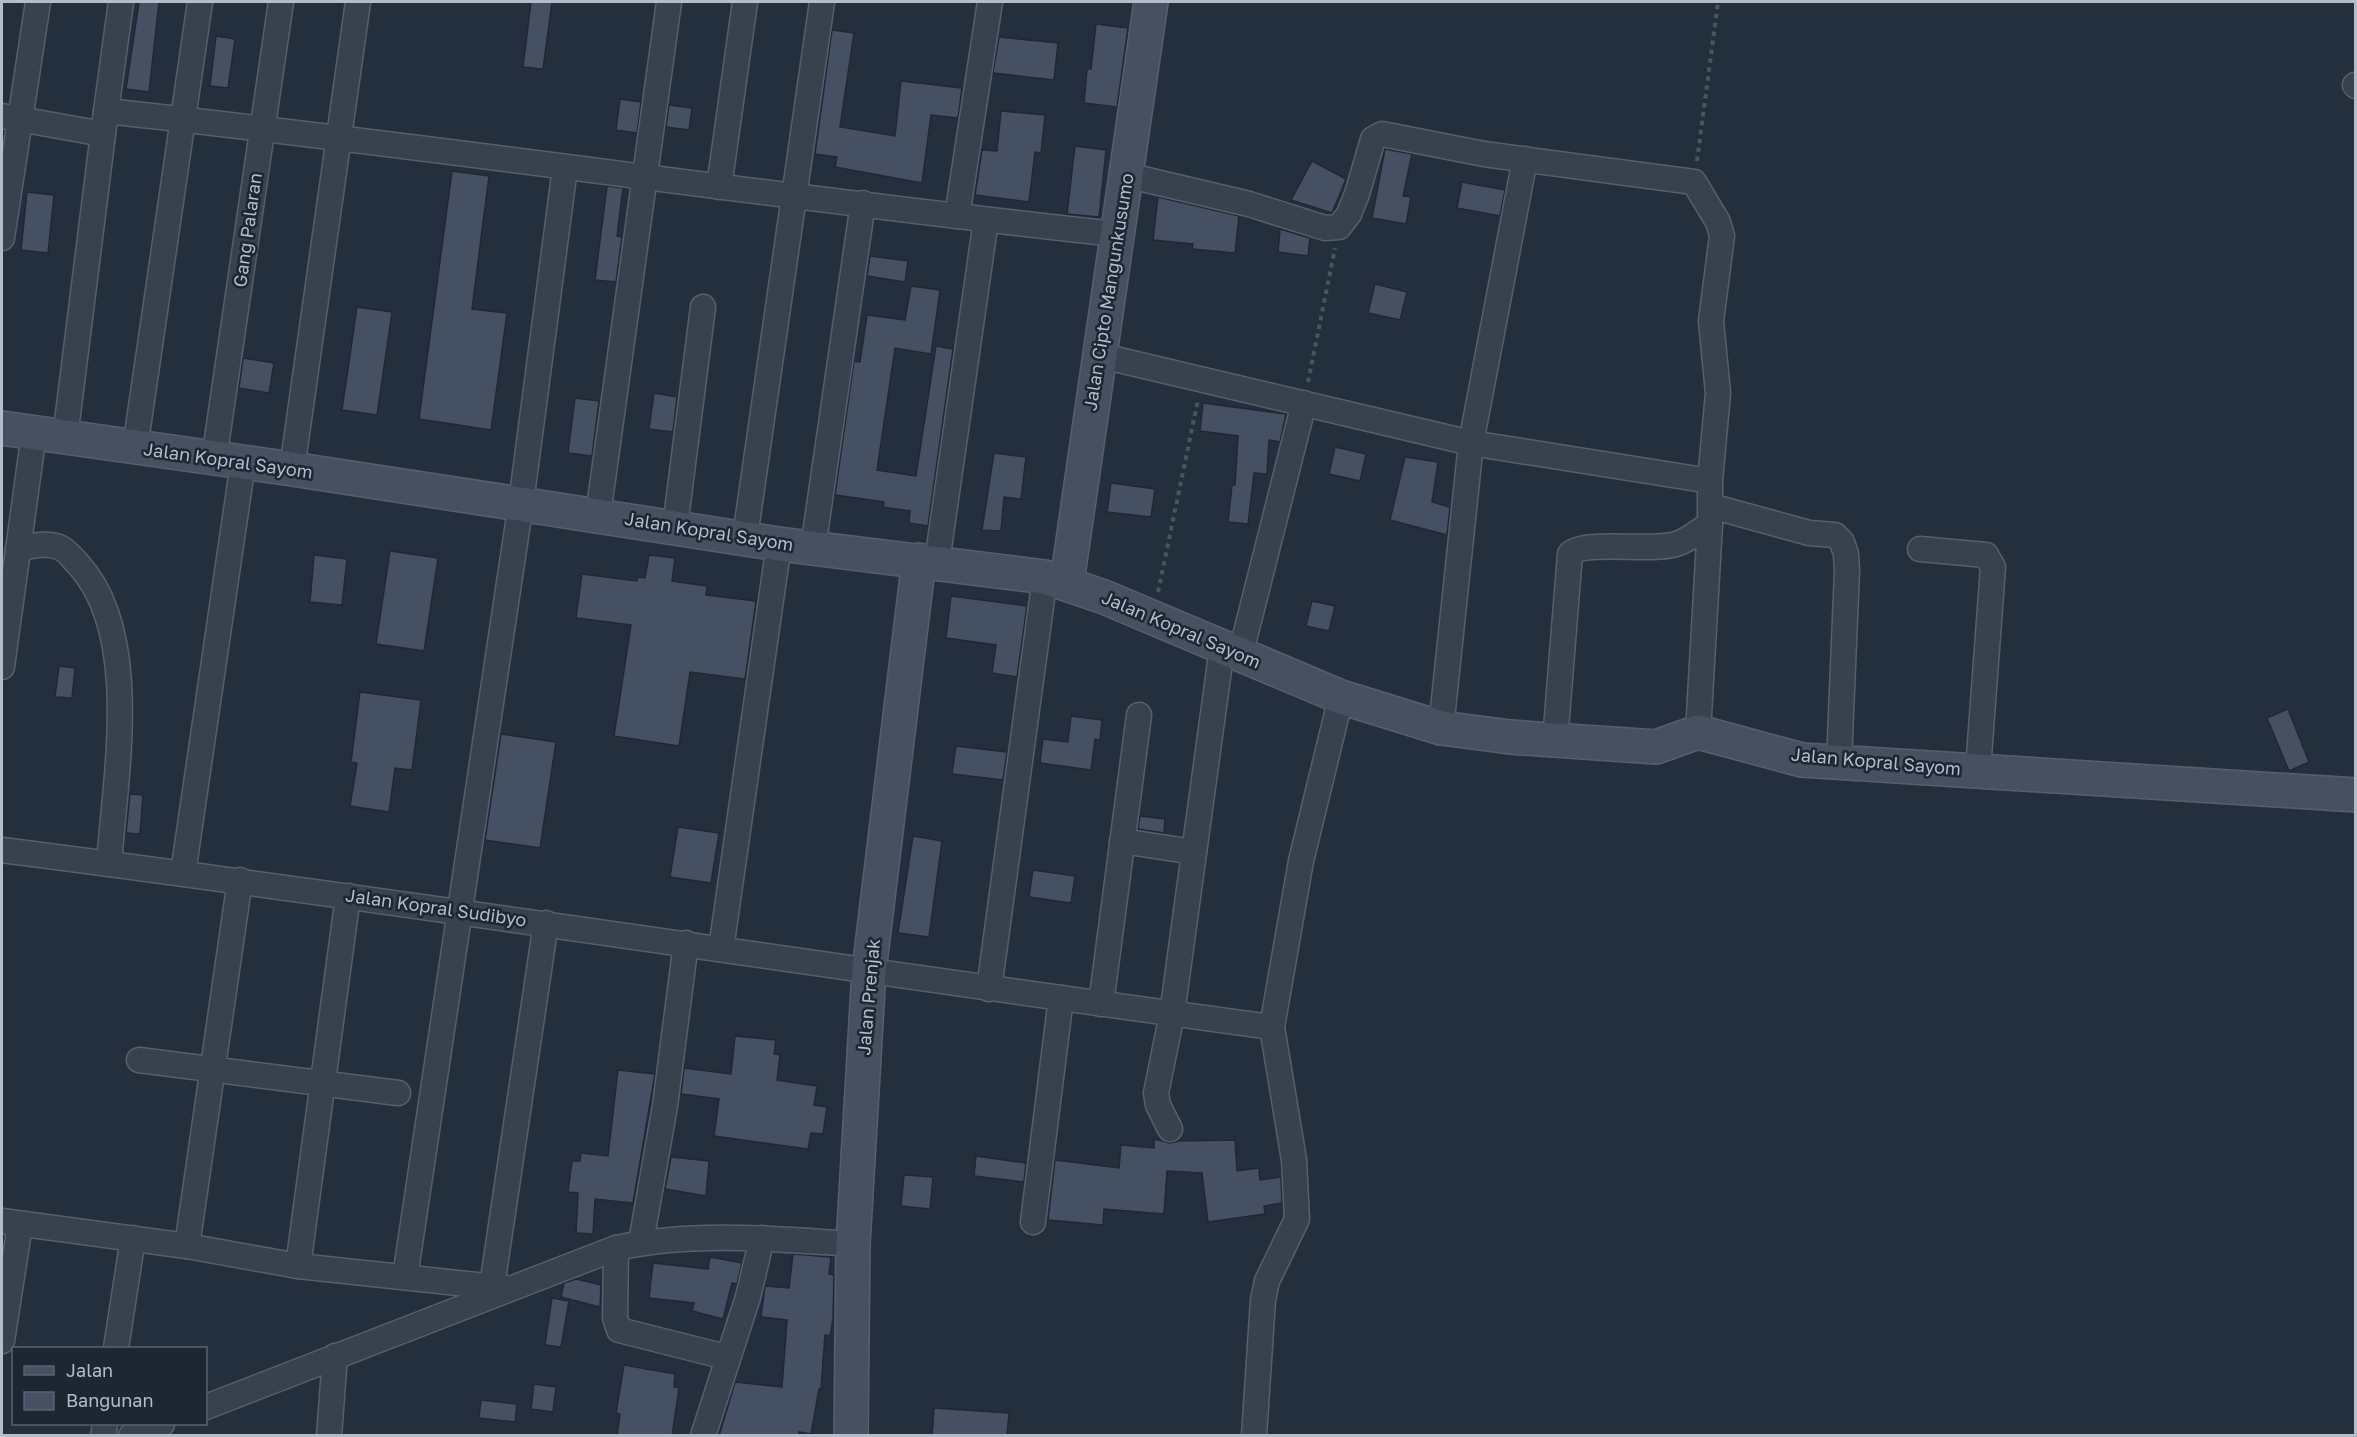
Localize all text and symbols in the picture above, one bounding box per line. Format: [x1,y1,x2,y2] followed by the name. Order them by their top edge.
[228,171,266,288] street label: Gang Palaran
[1078,171,1138,412] street label: Jalan Cipto Mangunkusumo
[142,437,314,483] street label: Jalan Kopral Sayom
[623,507,795,555] street label: Jalan Kopral Sayom
[1099,586,1264,673] street label: Jalan Kopral Sayom
[1790,743,1962,779] street label: Jalan Kopral Sayom
[344,883,528,931] street label: Jalan Kopral Sudibyo
[852,938,884,1056] street label: Jalan Prenjak
[12,1347,207,1425] legend
[66,1359,113,1381] text: Jalan
[66,1389,154,1411] text: Bangunan

